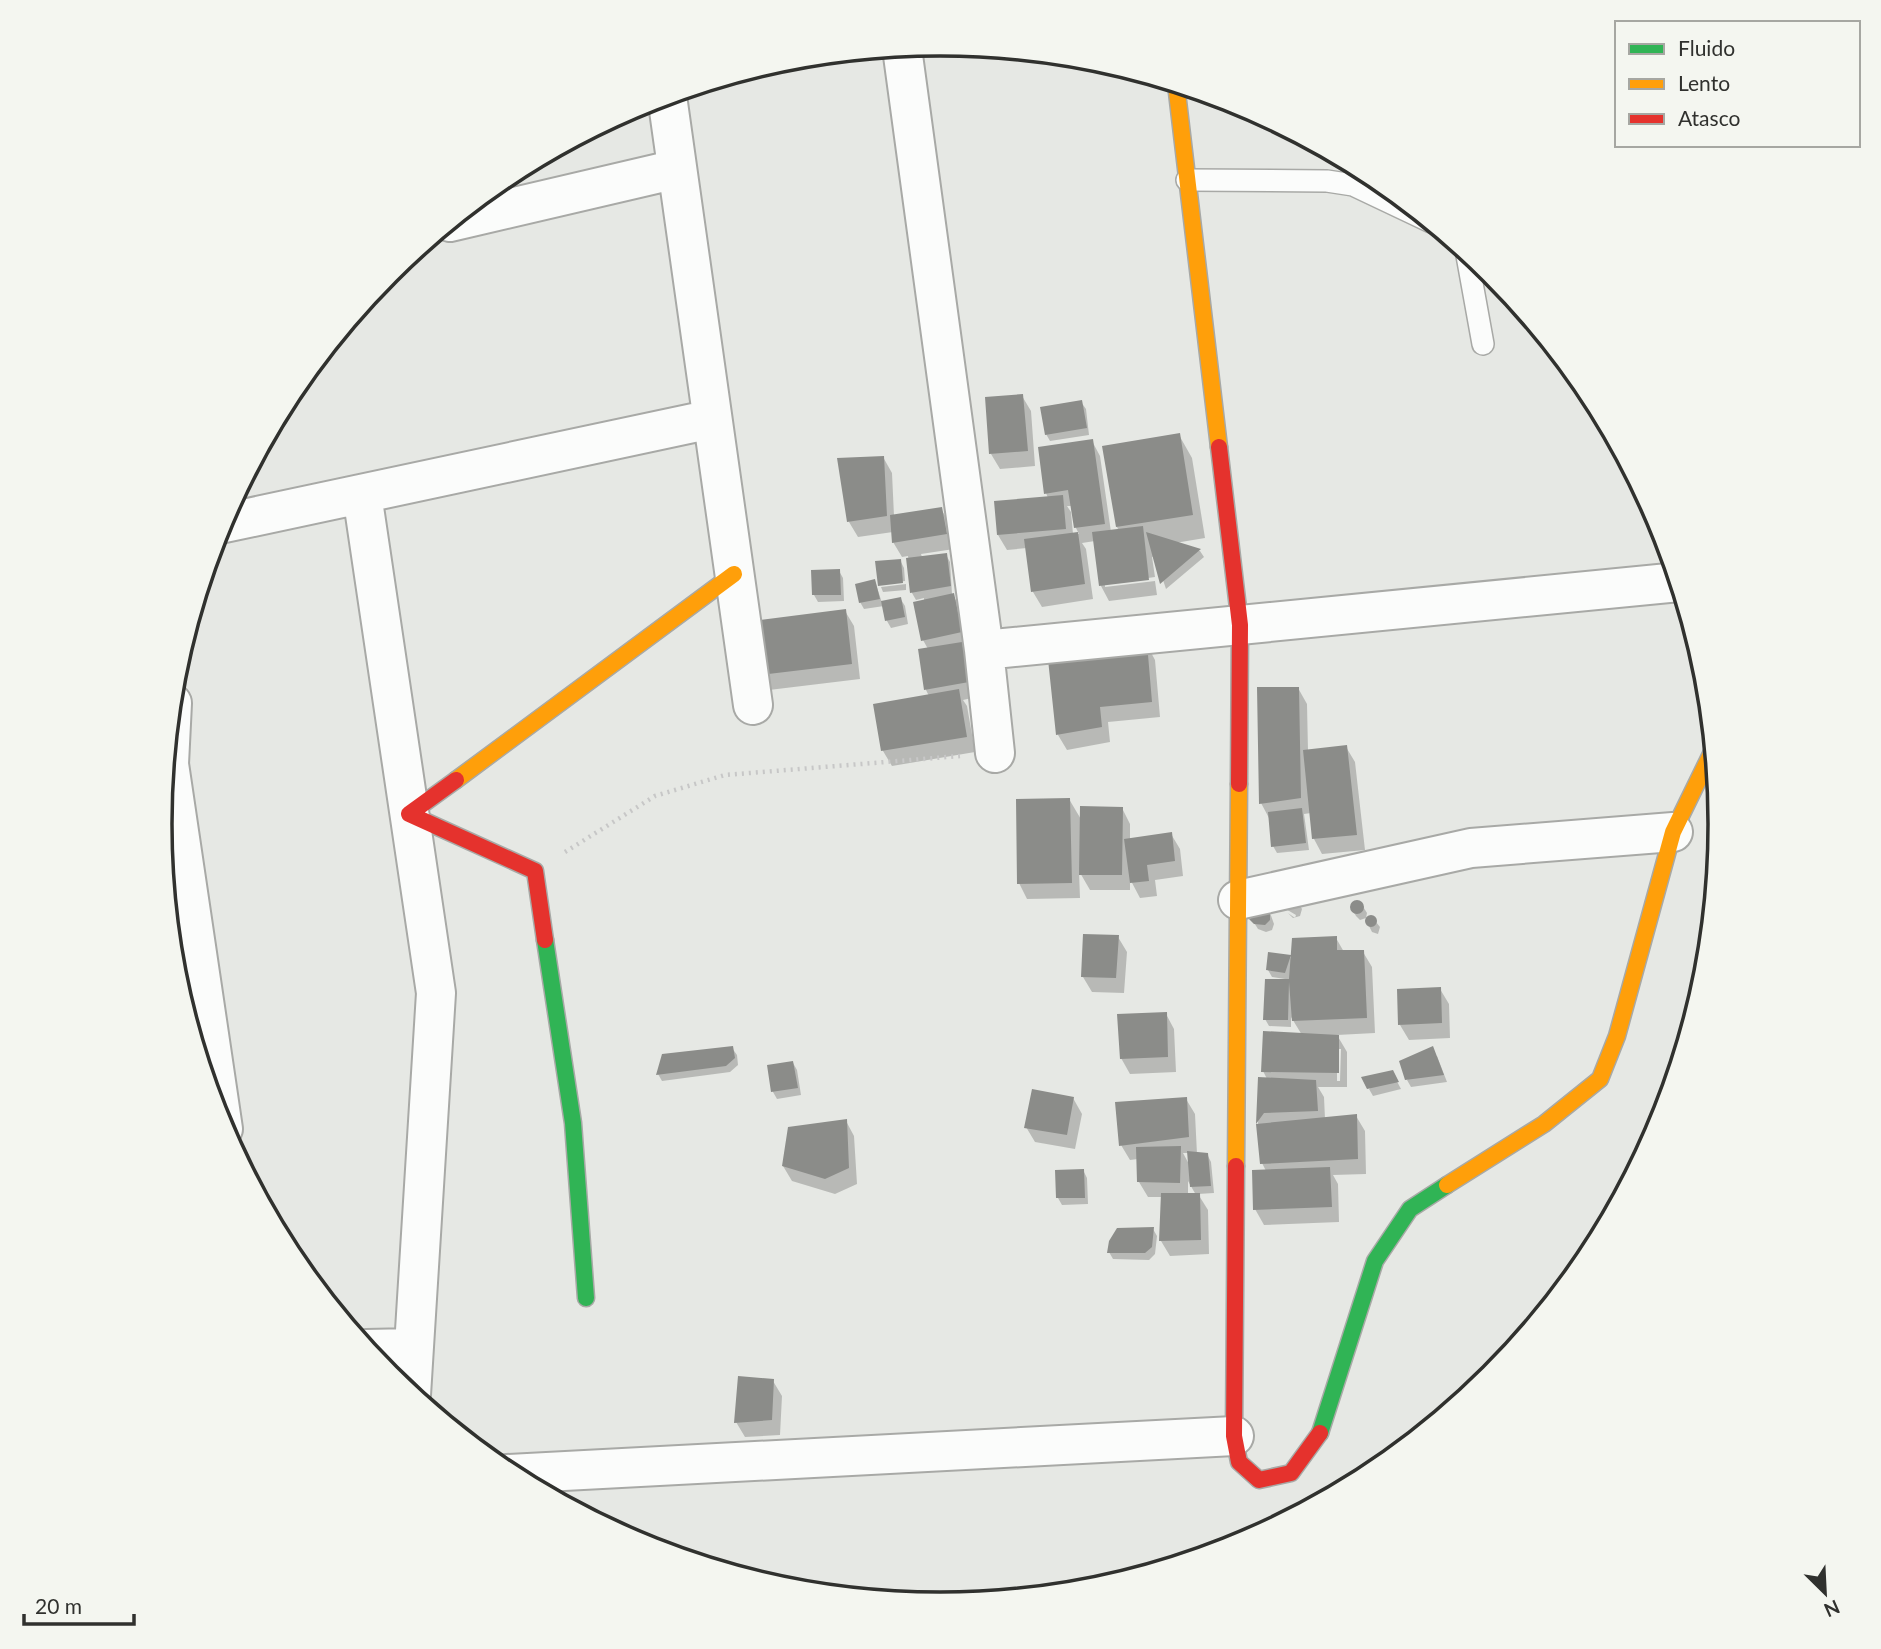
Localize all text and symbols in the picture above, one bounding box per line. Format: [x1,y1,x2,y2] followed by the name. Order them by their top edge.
[1615,21,1860,147] legend
[1678,35,1735,60] text: Fluido
[1678,70,1730,95] text: Lento
[1678,105,1740,130] text: Atasco
[1790,1558,1860,1628] north arrow
[24,1582,135,1626] scale bar
[35,1593,82,1618] text: 20 m
[1821,1596,1843,1622] text: N

